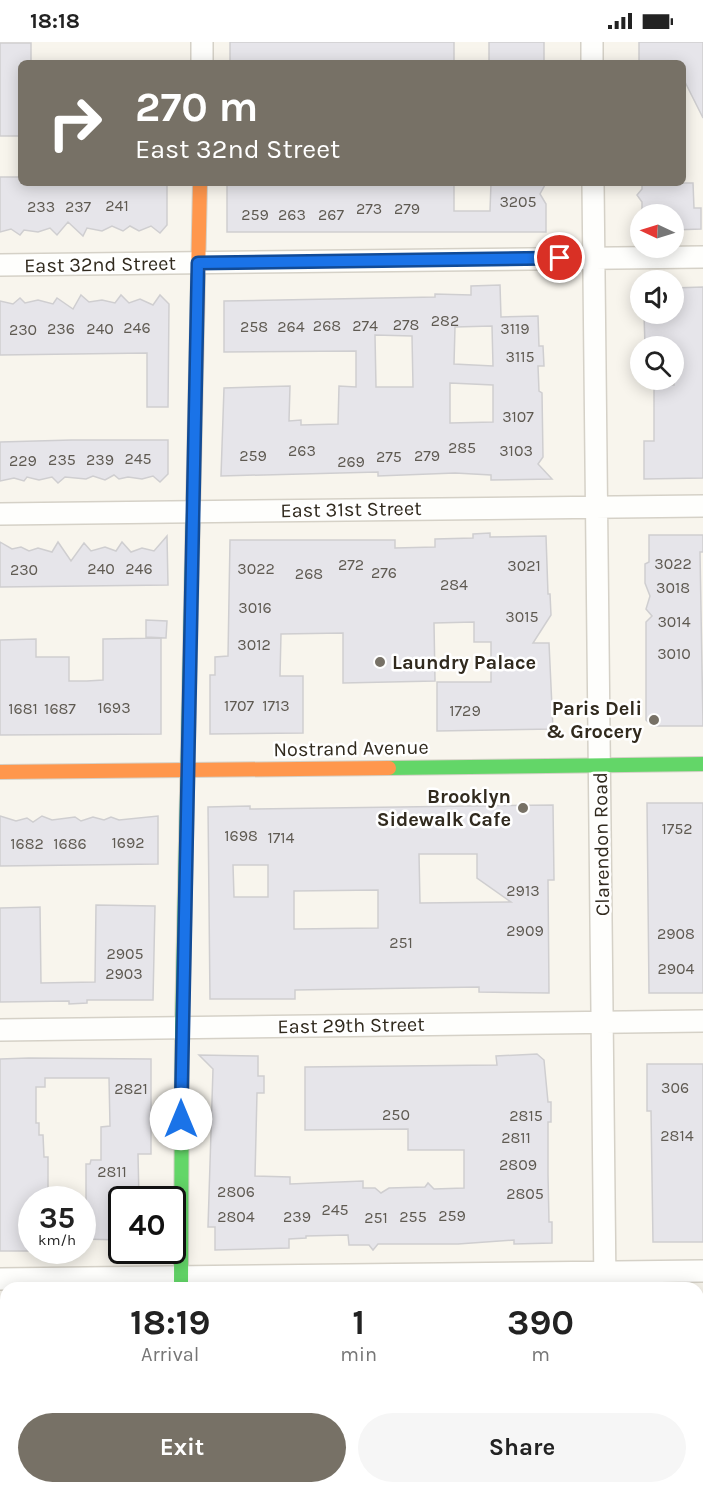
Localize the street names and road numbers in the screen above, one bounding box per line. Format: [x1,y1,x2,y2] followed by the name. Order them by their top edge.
[24,252,177,277] street label: East 32nd Street
[280,497,422,522] street label: East 31st Street
[273,736,429,761] street label: Nostrand Avenue
[589,772,614,916] street label: Clarendon Road
[277,1013,425,1038] street label: East 29th Street

